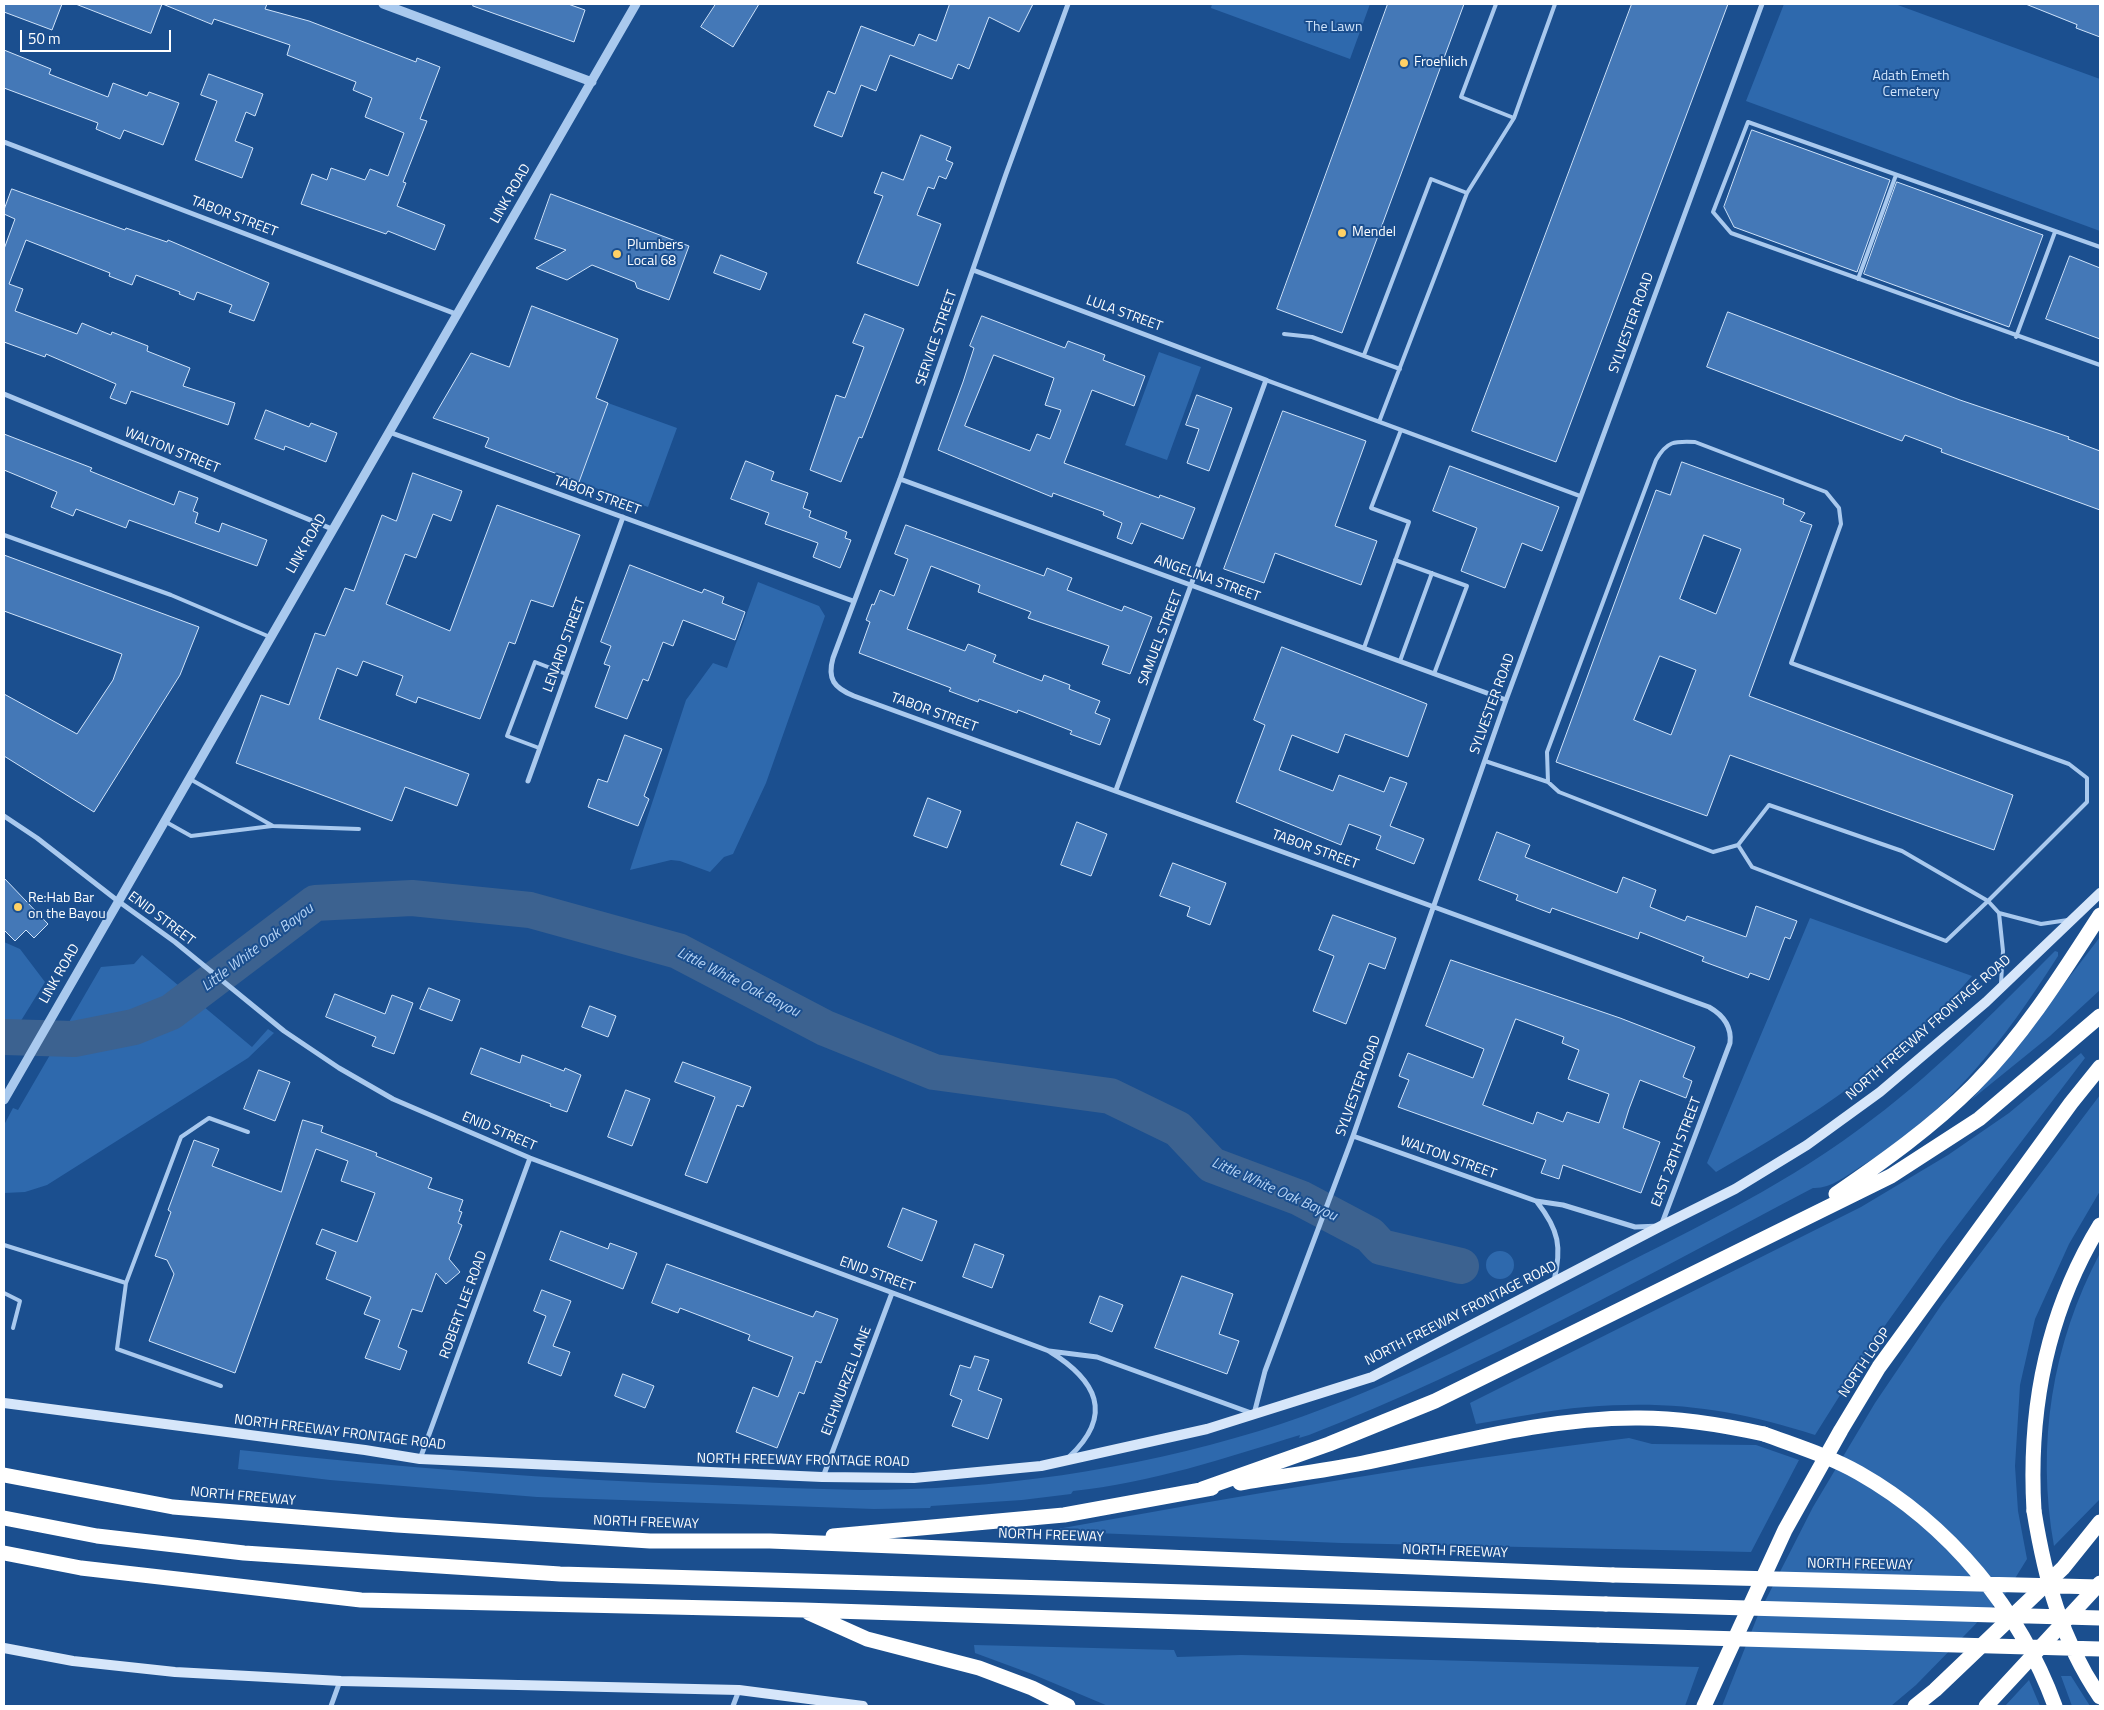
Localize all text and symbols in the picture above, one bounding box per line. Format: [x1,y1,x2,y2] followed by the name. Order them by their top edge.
[22,20,174,52] scale bar
[1306,20,1362,36] park label: The Lawn
[28,27,61,50] text: 50 m
[1414,55,1468,71] place label: Froehlich
[1398,57,1410,69] marker: Froehlich
[1872,69,1950,102] park label: Adath Emeth Cemetery
[487,161,535,227] street label: LINK ROAD
[188,193,280,241] street label: TABOR STREET
[1352,225,1396,241] place label: Mendel
[1336,227,1348,239] marker: Mendel
[627,238,683,270] place label: Plumbers Local 68
[611,248,623,260] marker: Plumbers Local 68
[1606,270,1658,376] street label: SYLVESTER ROAD
[913,288,961,388] street label: SERVICE STREET
[1083,292,1165,336] street label: LULA STREET
[122,424,222,478] street label: WALTON STREET
[551,473,643,519] street label: TABOR STREET
[283,511,331,577] street label: LINK ROAD
[1152,552,1262,606] street label: ANGELINA STREET
[1135,588,1187,688] street label: SAMUEL STREET
[540,595,590,695] street label: LENARD STREET
[1467,651,1519,757] street label: SYLVESTER ROAD
[888,690,980,736] street label: TABOR STREET
[1269,827,1361,873] street label: TABOR STREET
[124,888,198,950] street label: ENID STREET
[28,891,106,924] place label: Re:Hab Bar on the Bayou
[199,900,317,996] water label: Little White Oak Bayou
[12,901,24,913] marker: Re:Hab Bar on the Bayou
[36,941,84,1007] street label: LINK ROAD
[674,944,802,1022] water label: Little White Oak Bayou
[1843,952,2015,1104] street label: NORTH FREEWAY FRONTAGE ROAD
[1333,1033,1385,1139] street label: SYLVESTER ROAD
[1648,1095,1706,1209] street label: EAST 28TH STREET
[459,1109,539,1155] street label: ENID STREET
[1398,1133,1498,1183] street label: WALTON STREET
[1209,1154,1339,1226] water label: Little White Oak Bayou
[437,1249,491,1361] street label: ROBERT LEE ROAD
[837,1254,917,1296] street label: ENID STREET
[1362,1258,1560,1370] street label: NORTH FREEWAY FRONTAGE ROAD
[818,1324,876,1438] street label: EICHWURZEL LANE
[1836,1325,1894,1401] street label: NORTH LOOP
[233,1412,447,1454] street label: NORTH FREEWAY FRONTAGE ROAD
[696,1451,910,1471] street label: NORTH FREEWAY FRONTAGE ROAD
[190,1484,296,1510] street label: NORTH FREEWAY
[593,1513,699,1533] street label: NORTH FREEWAY
[998,1526,1104,1546] street label: NORTH FREEWAY
[1402,1542,1508,1562] street label: NORTH FREEWAY
[1807,1556,1913,1574] street label: NORTH FREEWAY

